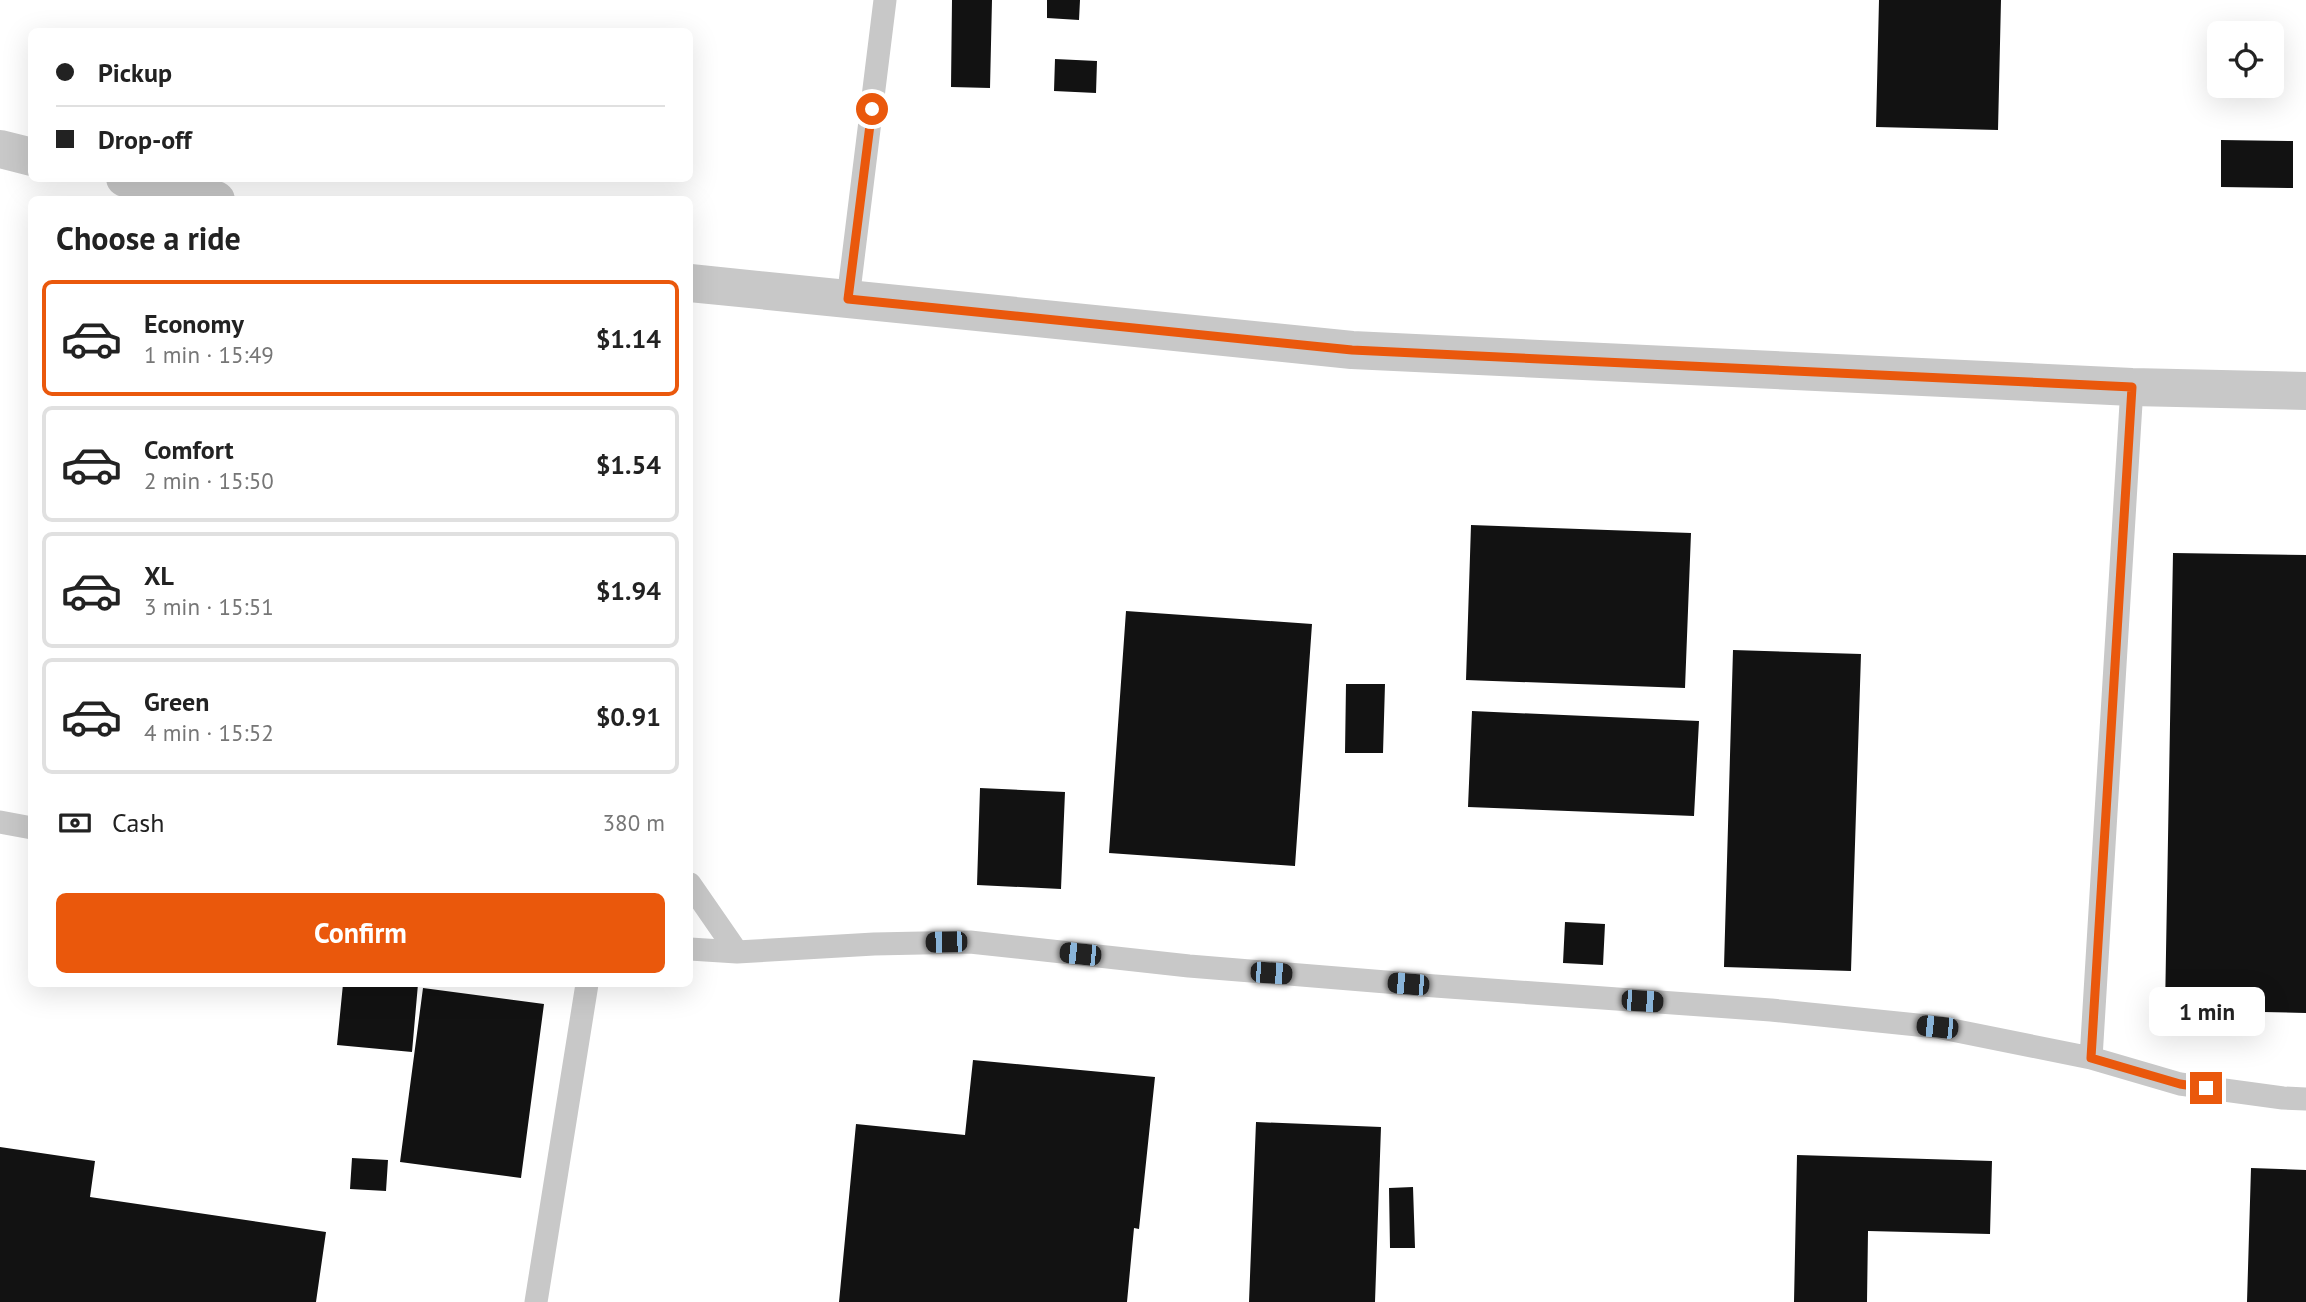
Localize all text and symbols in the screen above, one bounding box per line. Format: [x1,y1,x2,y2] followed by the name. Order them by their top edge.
[2207,21,2284,98] map controls
[2207,21,2284,98] button: locate
[98,56,172,89] text: Pickup
[856,93,888,125] route start
[98,123,192,156] text: Drop-off
[56,217,241,259] text: Choose a ride
[60,307,123,370] icon: car
[144,307,244,340] text: Economy
[596,322,661,355] text: $1.14
[144,340,274,369] text: 1 min · 15:49
[60,433,123,496] icon: car
[144,433,234,466] text: Comfort
[596,448,661,481] text: $1.54
[144,466,274,495] text: 2 min · 15:50
[60,559,123,622] icon: car
[144,559,174,592] text: XL
[596,574,661,607] text: $1.94
[144,592,274,621] text: 3 min · 15:51
[60,685,123,748] icon: car
[144,685,209,718] text: Green
[596,700,661,733] text: $0.91
[144,718,274,747] text: 4 min · 15:52
[56,804,94,842] icon: cash
[112,806,164,839] text: Cash
[603,808,665,837] text: 380 m
[56,893,665,973] button: Confirm
[925,931,968,953] car
[1059,941,1102,967] car
[1250,961,1293,985] car
[1387,972,1430,996] car
[2148,986,2264,1036] callout: 1 min
[1621,989,1664,1013] car
[2179,997,2235,1026] text: 1 min
[1916,1014,1959,1040] car
[2190,1072,2222,1104] route end

